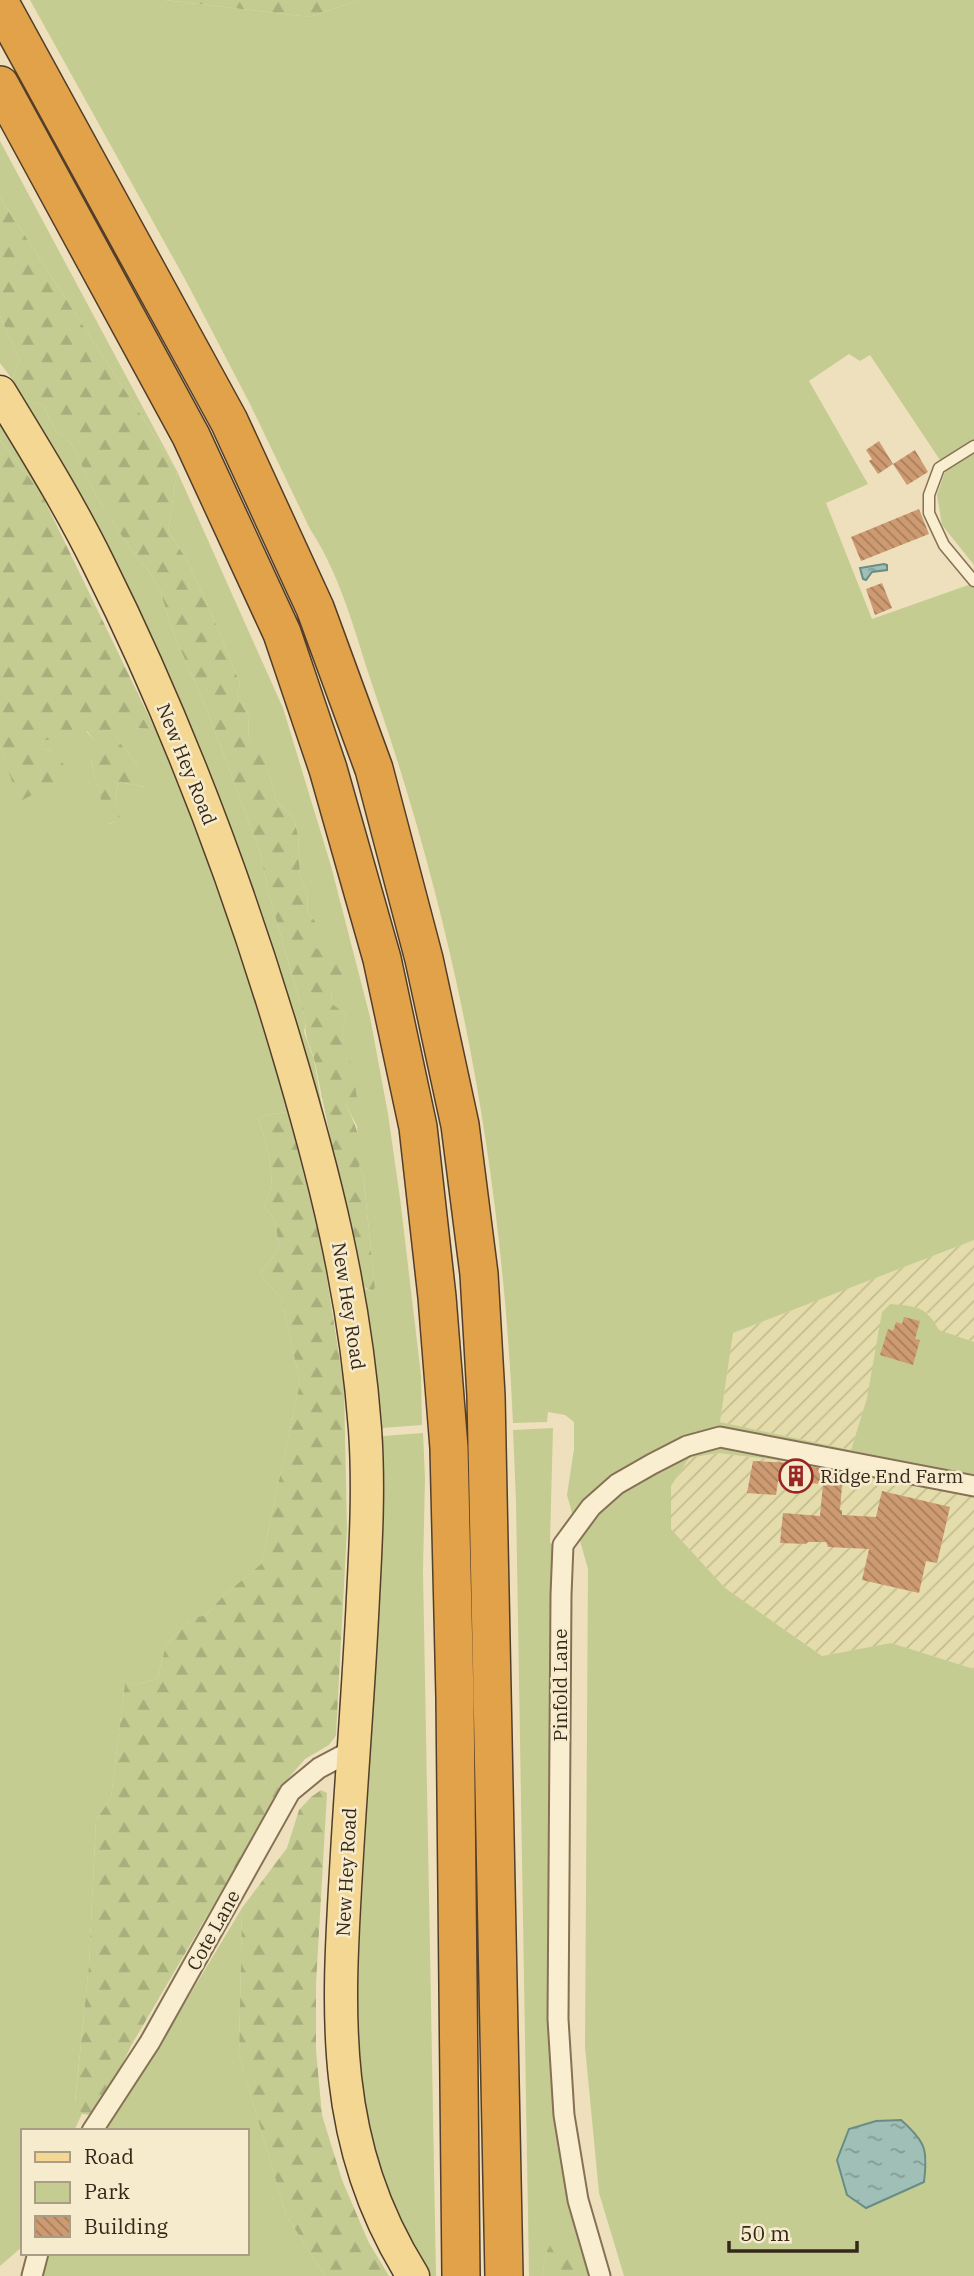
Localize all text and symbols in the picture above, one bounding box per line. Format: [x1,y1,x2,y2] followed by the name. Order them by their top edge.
[152,700,222,828] street label: New Hey Road
[327,1240,371,1372] street label: New Hey Road
[777,1457,815,1495] building icon: Ridge End Farm
[820,1464,963,1488] place label: Ridge End Farm
[548,1629,572,1741] street label: Pinfold Lane
[331,1807,361,1937] street label: New Hey Road
[181,1886,245,1974] street label: Cote Lane
[21,2129,248,2255] legend
[84,2142,134,2170] text: Road
[84,2177,131,2205] text: Park
[729,2210,857,2254] scale bar
[84,2212,169,2240] text: Building
[740,2219,790,2247] text: 50 m

